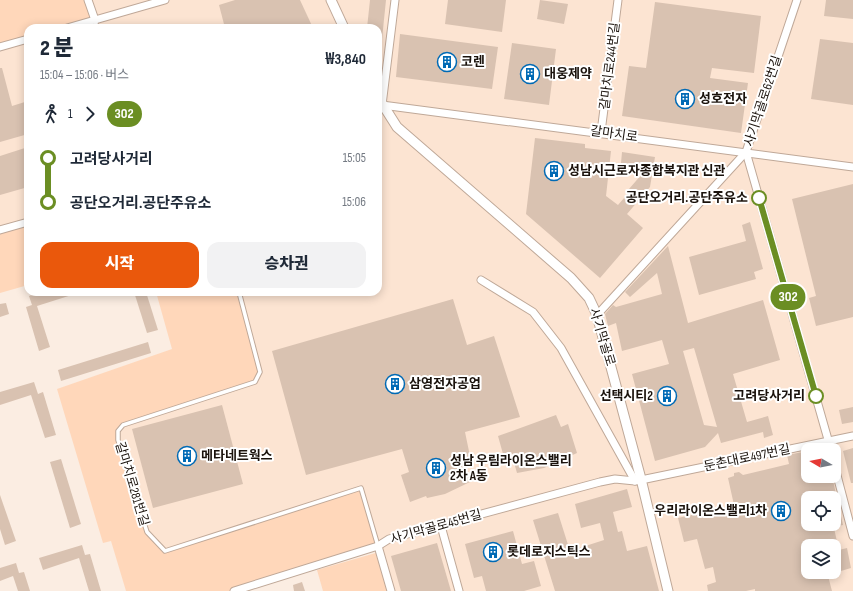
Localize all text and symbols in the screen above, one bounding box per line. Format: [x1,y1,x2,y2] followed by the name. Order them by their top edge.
[597,21,623,111] street label: 갈마치로244번길
[40,35,74,62] text: 2 분
[326,50,366,69] text: ₩3,840
[436,51,458,73] building icon: 코렌
[741,53,785,149] street label: 사기막골로62번길
[461,54,485,70] place label: 코렌
[519,63,541,85] building icon: 대웅제약
[544,66,592,82] place label: 대웅제약
[40,67,129,83] text: 15:04 – 15:06 · 버스
[674,88,696,110] building icon: 성호전자
[699,91,747,107] place label: 성호전자
[40,103,62,125] icon: walk
[79,103,101,125] icon: forward
[115,105,134,122] text: 302
[68,106,73,122] text: 1
[589,123,639,145] street label: 갈마치로
[70,150,153,169] text: 고려당사거리
[343,150,366,166] text: 15:05
[543,160,565,182] building icon: 성남시근로자종합복지관 신관
[568,163,726,179] place label: 성남시근로자종합복지관 신관
[625,190,748,206] place label: 공단오거리.공단주유소
[751,190,767,206] marker: 공단오거리.공단주유소
[70,194,211,213] text: 공단오거리.공단주유소
[342,194,366,210] text: 15:06
[40,242,199,288] button: 시작
[207,242,366,288] button: 승차권
[765,284,811,310] line badge: 302
[778,288,798,305] text: 302
[586,306,618,368] street label: 사기막골로
[384,373,406,395] building icon: 삼영전자공업
[409,376,481,392] place label: 삼영전자공업
[656,385,678,407] building icon: 선택시티2
[599,388,653,404] place label: 선택시티2
[733,388,805,404] place label: 고려당사거리
[808,388,824,404] marker: 고려당사거리
[112,440,152,528] street label: 갈마치로281번길
[702,441,792,475] street label: 둔촌대로497번길
[801,443,841,483] north arrow
[801,443,841,579] map controls
[176,445,198,467] building icon: 메타네트웍스
[201,448,273,464] place label: 메타네트웍스
[450,453,572,484] place label: 성남 우림라이온스밸리 2차 A동
[425,457,447,479] building icon: 성남 우림라이온스밸리 2차 A동
[801,491,841,531] button: locate
[770,500,792,522] building icon: 우리라이온스밸리1차
[654,503,767,519] place label: 우리라이온스밸리1차
[388,506,484,548] street label: 사기막골로45번길
[801,539,841,579] button: layers
[482,541,504,563] building icon: 롯데로지스틱스
[507,544,591,560] place label: 롯데로지스틱스

